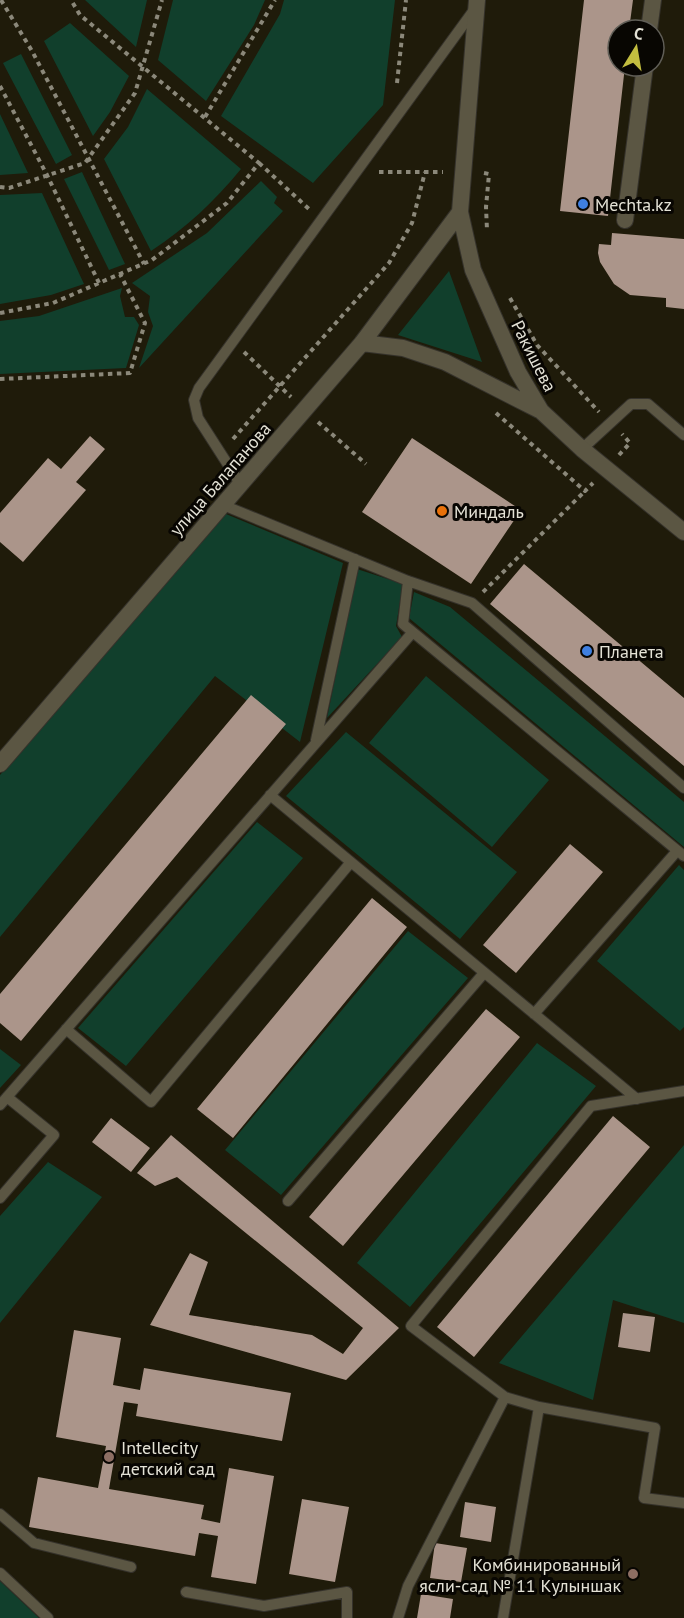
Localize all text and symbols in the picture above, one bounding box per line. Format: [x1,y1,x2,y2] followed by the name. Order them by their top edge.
[606,18,666,78] north arrow
[633,23,645,44] text: С
[595,193,672,216] place label: Mechta.kz
[576,197,590,211] marker: Mechta.kz
[506,316,562,396] street label: Ракишева
[164,417,276,541] street label: улица Балапанова
[454,500,524,523] place label: Миндаль
[435,504,449,518] marker: Миндаль
[599,640,664,663] place label: Планета
[580,644,594,658] marker: Планета
[121,1436,215,1480] place label: Intellecity детский сад
[102,1450,116,1464] marker: Intellecity детский сад
[419,1553,621,1597] place label: Комбинированный ясли-сад № 11 Кулыншак
[626,1567,640,1581] marker: Комбинированный ясли-сад № 11 Кулыншак

